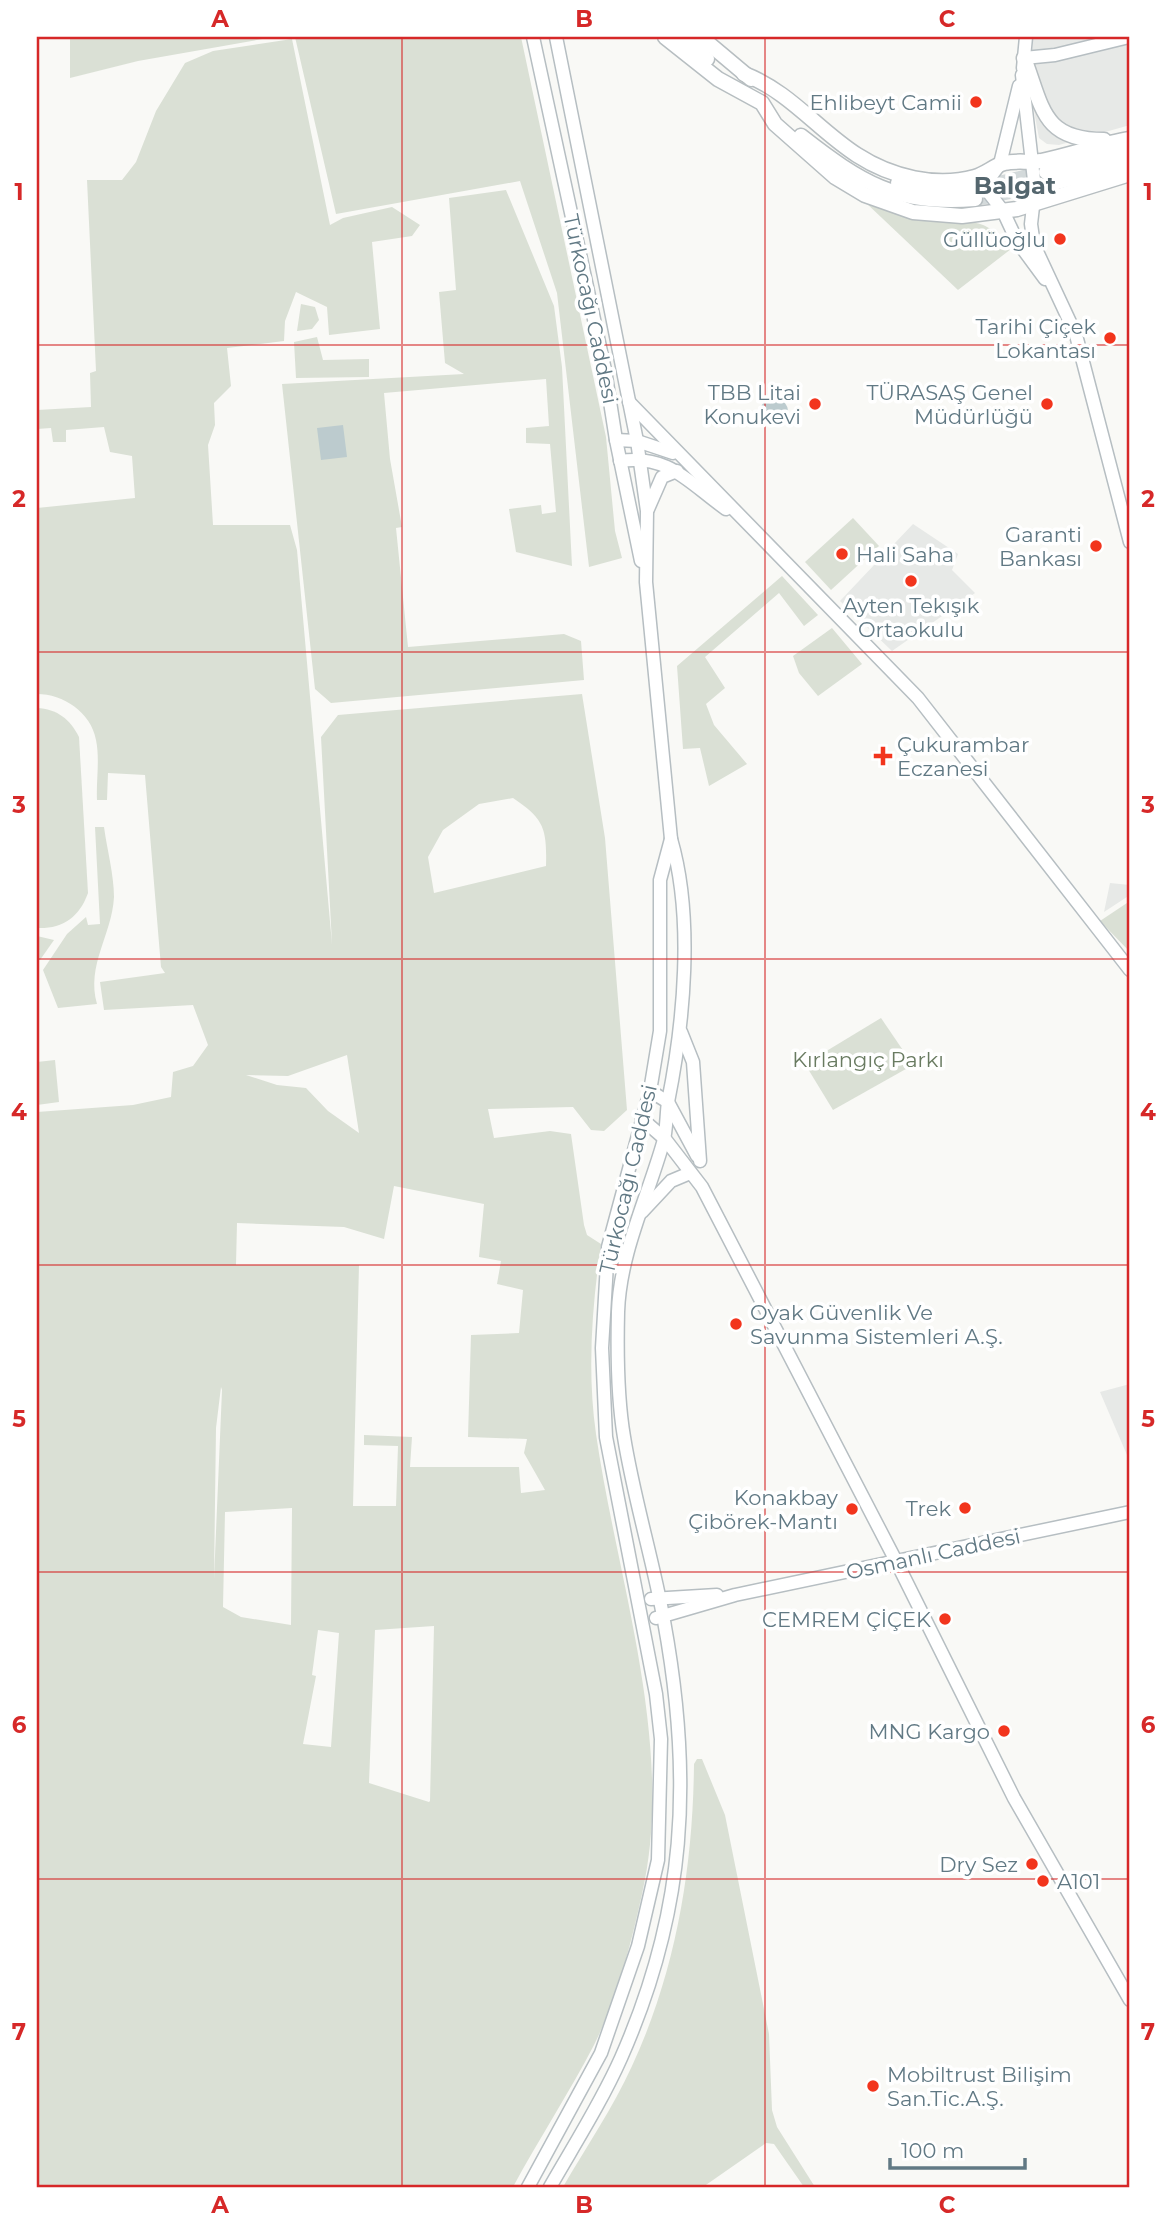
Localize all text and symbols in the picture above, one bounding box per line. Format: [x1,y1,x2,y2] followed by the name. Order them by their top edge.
[210,5,229,33] text: A
[575,5,593,33] text: B
[939,5,956,33] text: C
[809,90,962,115] place label: Ehlibeyt Camii
[968,94,984,110] marker: Ehlibeyt Camii
[974,171,1057,200] district label: Balgat
[14,178,24,206] text: 1
[1143,178,1153,206] text: 1
[559,212,623,406] street label: Türkocağı Caddesi
[943,227,1046,252] place label: Güllüoğlu
[1052,231,1068,247] marker: Güllüoğlu
[975,314,1096,363] place label: Tarihi Çiçek Lokantası
[1102,330,1118,346] marker: Tarihi Çiçek Lokantası
[703,380,801,429] place label: TBB Litai Konukevi
[867,380,1033,429] place label: TÜRASAŞ Genel Müdürlüğü
[807,396,823,412] marker: TBB Litai Konukevi
[1039,396,1055,412] marker: TÜRASAŞ Genel Müdürlüğü
[12,485,26,513] text: 2
[1141,485,1155,513] text: 2
[999,522,1082,571] place label: Garanti Bankası
[1088,538,1104,554] marker: Garanti Bankası
[856,542,954,567] place label: Hali Saha
[834,546,850,562] marker: Hali Saha
[903,573,919,589] marker: Ayten Tekışık Ortaokulu
[843,593,980,642] place label: Ayten Tekışık Ortaokulu
[897,732,1029,781] place label: Çukurambar Eczanesi
[875,748,891,764] marker: Çukurambar Eczanesi
[11,791,26,819] text: 3
[1140,791,1155,819] text: 3
[792,1047,944,1072] park label: Kırlangıç Parkı
[594,1082,662,1276] street label: Türkocağı Caddesi
[11,1098,27,1126] text: 4
[1140,1098,1156,1126] text: 4
[750,1300,1003,1349] place label: Oyak Güvenlik Ve Savunma Sistemleri A.Ş.
[728,1316,744,1332] marker: Oyak Güvenlik Ve Savunma Sistemleri A.Ş.
[12,1405,26,1433] text: 5
[1141,1405,1155,1433] text: 5
[688,1485,839,1534] place label: Konakbay Çibörek-Mantı
[906,1496,951,1521] place label: Trek
[957,1500,973,1516] marker: Trek
[844,1501,860,1517] marker: Konakbay Çibörek-Mantı
[843,1523,1023,1585] street label: Osmanlı Caddesi
[762,1607,931,1632] place label: CEMREM ÇİÇEK
[937,1611,953,1627] marker: CEMREM ÇİÇEK
[12,1711,27,1739] text: 6
[1141,1711,1156,1739] text: 6
[868,1719,990,1744] place label: MNG Kargo
[996,1723,1012,1739] marker: MNG Kargo
[939,1852,1018,1877] place label: Dry Sez
[1024,1856,1040,1872] marker: Dry Sez
[1057,1869,1100,1894] place label: A101
[1035,1873,1051,1889] marker: A101
[12,2018,26,2046] text: 7
[1141,2018,1155,2046] text: 7
[887,2062,1072,2111] place label: Mobiltrust Bilişim San.Tic.A.Ş.
[865,2078,881,2094] marker: Mobiltrust Bilişim San.Tic.A.Ş.
[890,2126,1025,2170] scale bar
[901,2138,964,2163] text: 100 m
[210,2191,229,2219] text: A
[575,2191,593,2219] text: B
[939,2191,956,2219] text: C

